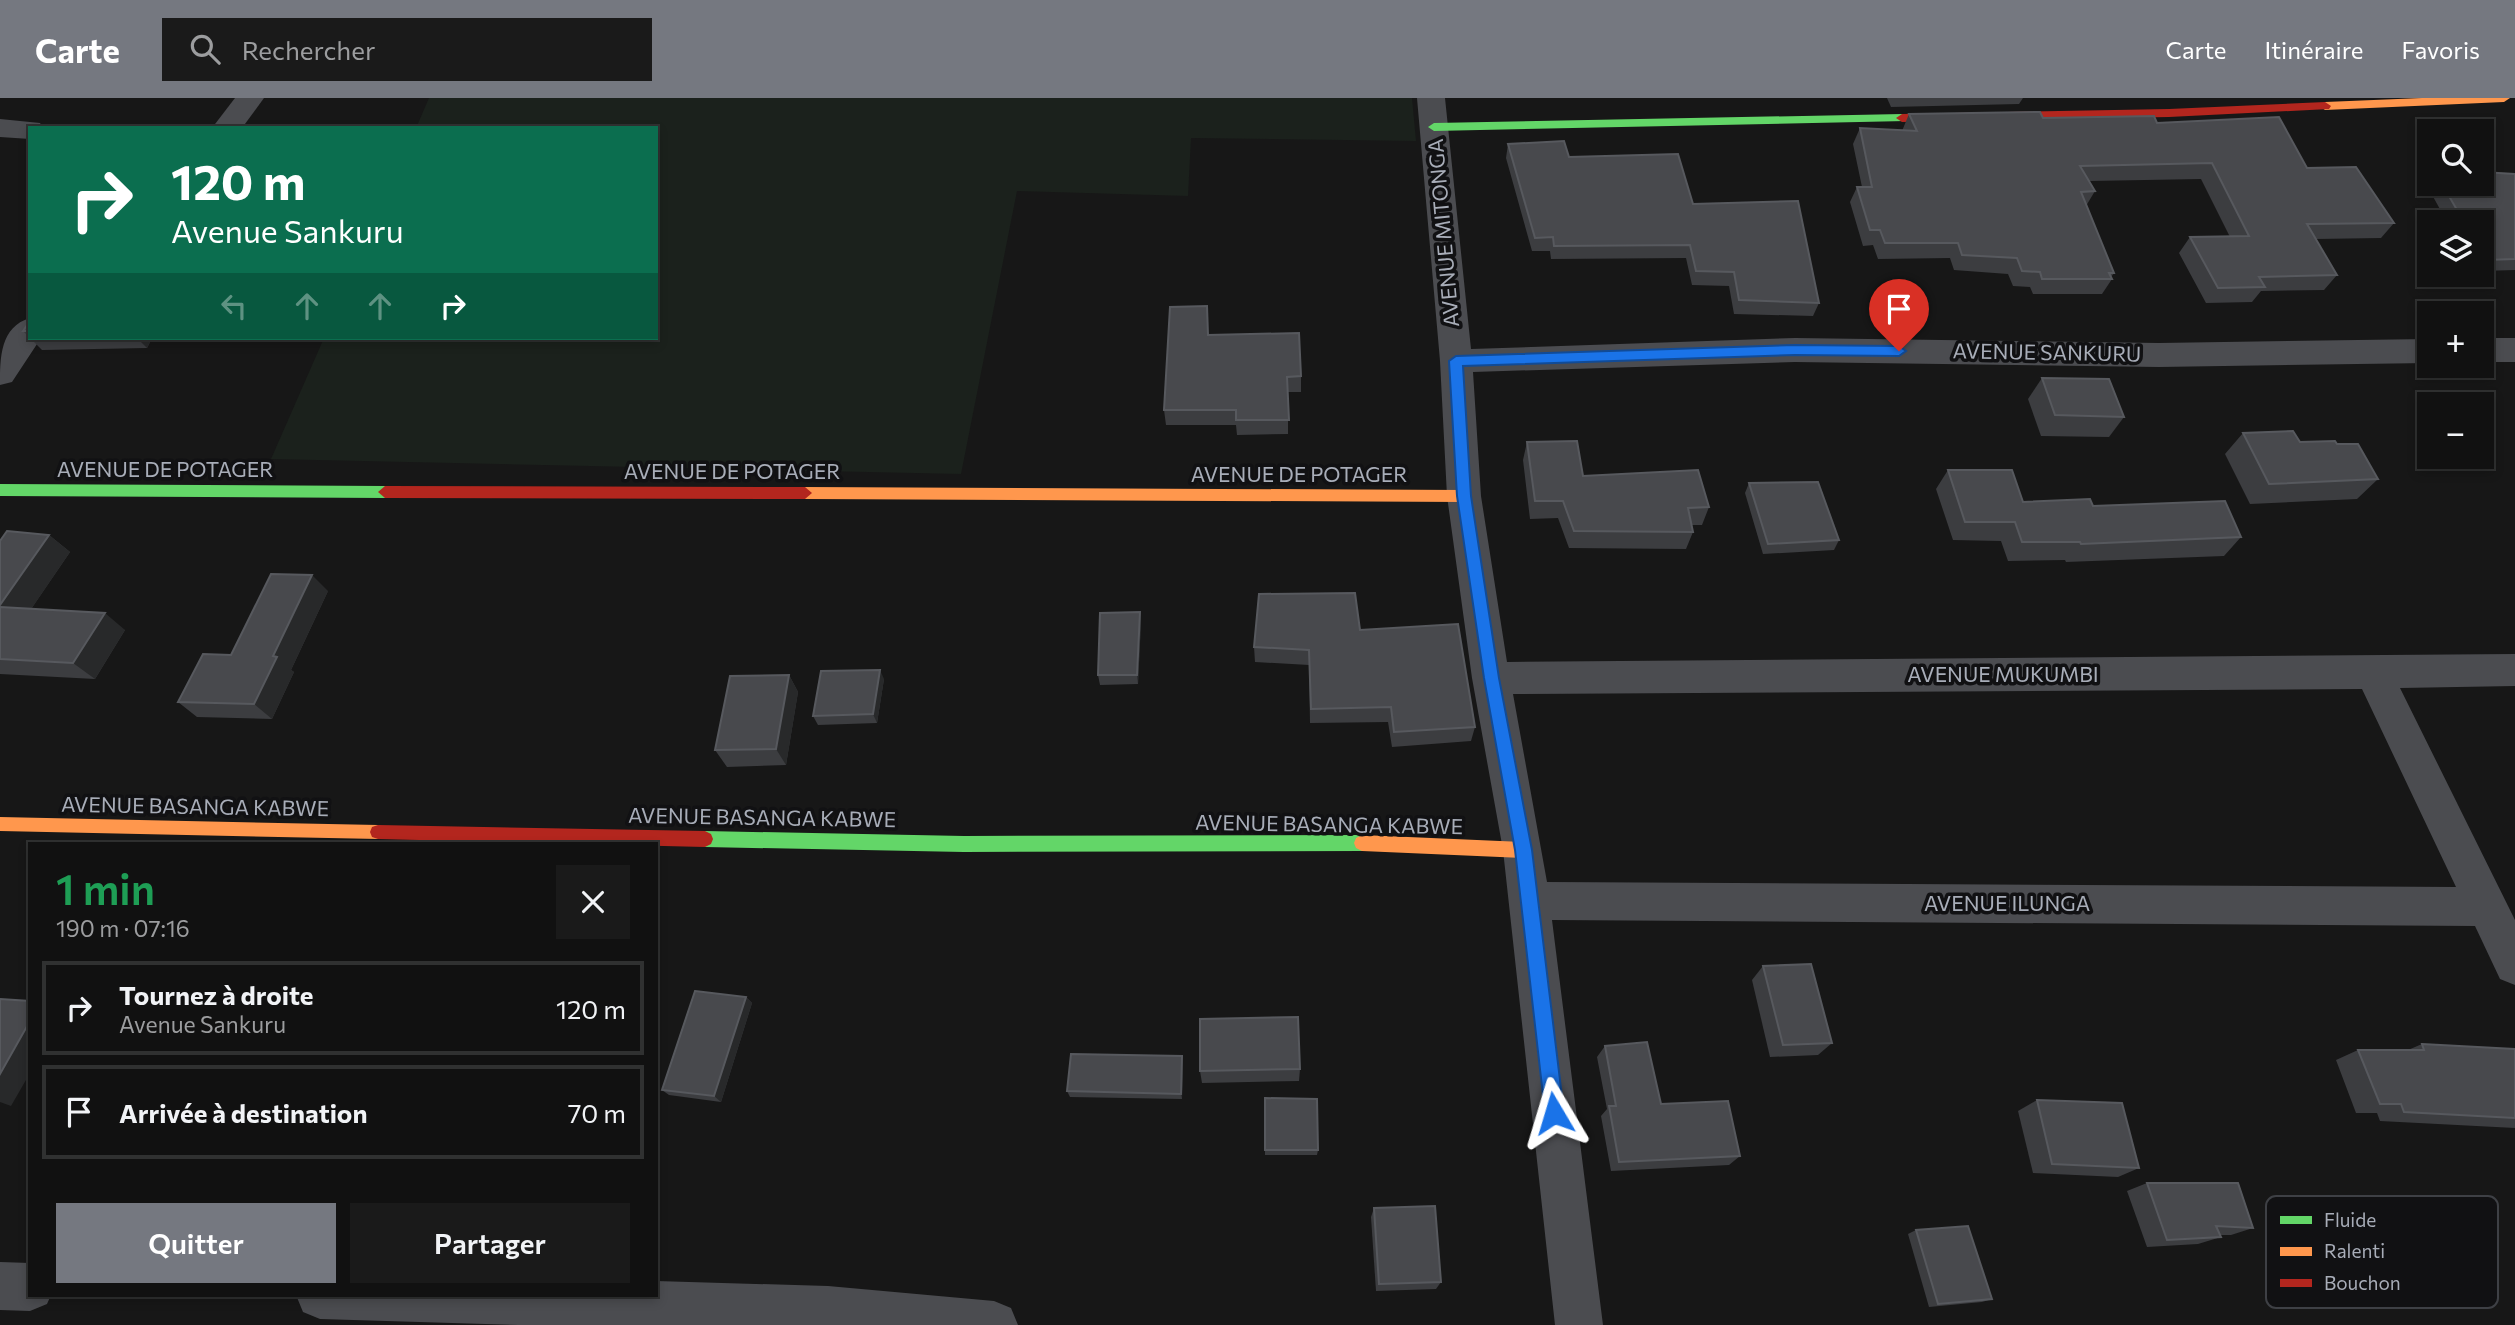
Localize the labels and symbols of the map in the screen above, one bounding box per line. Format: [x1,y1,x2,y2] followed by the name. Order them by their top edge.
[1422,138,1463,328] street label: AVENUE MITONGA
[1869,279,1929,351] pin
[1953,337,2142,366] street label: AVENUE SANKURU
[57,456,273,481] street label: AVENUE DE POTAGER
[624,458,840,483] street label: AVENUE DE POTAGER
[1191,461,1407,486] street label: AVENUE DE POTAGER
[1907,661,2099,686] street label: AVENUE MUKUMBI
[61,791,329,820] street label: AVENUE BASANGA KABWE
[628,802,896,831] street label: AVENUE BASANGA KABWE
[1195,809,1463,838] street label: AVENUE BASANGA KABWE
[1924,890,2090,915] street label: AVENUE ILUNGA
[1517,1076,1591,1150] position arrow
[2266,1196,2498,1308] legend
[2324,1208,2376,1231] text: Fluide
[2324,1239,2385,1262] text: Ralenti
[2324,1271,2401,1294] text: Bouchon

